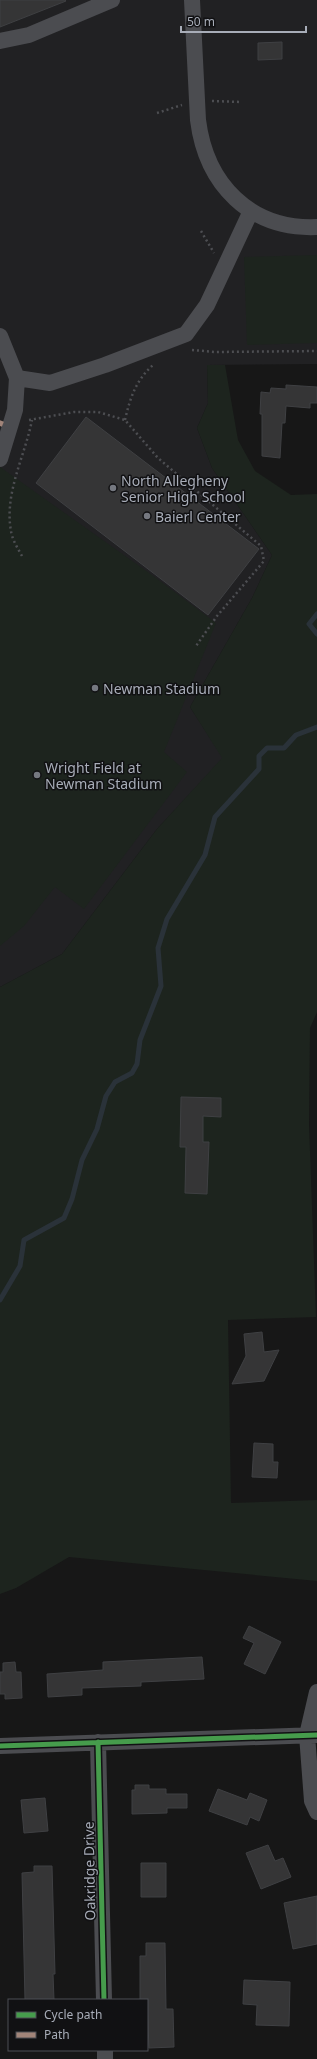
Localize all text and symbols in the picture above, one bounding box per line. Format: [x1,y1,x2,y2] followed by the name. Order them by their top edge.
[181,8,306,34] scale bar
[187,13,215,30] text: 50 m
[121,471,245,506] place label: North Allegheny Senior High School
[108,483,118,493] marker: North Allegheny Senior High School
[155,507,241,526] place label: Baierl Center
[142,511,152,521] marker: Baierl Center
[103,679,220,698] place label: Newman Stadium
[90,683,100,693] marker: Newman Stadium
[45,758,162,793] place label: Wright Field at Newman Stadium
[32,770,42,780] marker: Wright Field at Newman Stadium
[79,1821,99,1921] street label: Oakridge Drive
[8,1999,148,2051] legend
[44,2006,102,2023] text: Cycle path
[44,2026,70,2043] text: Path

